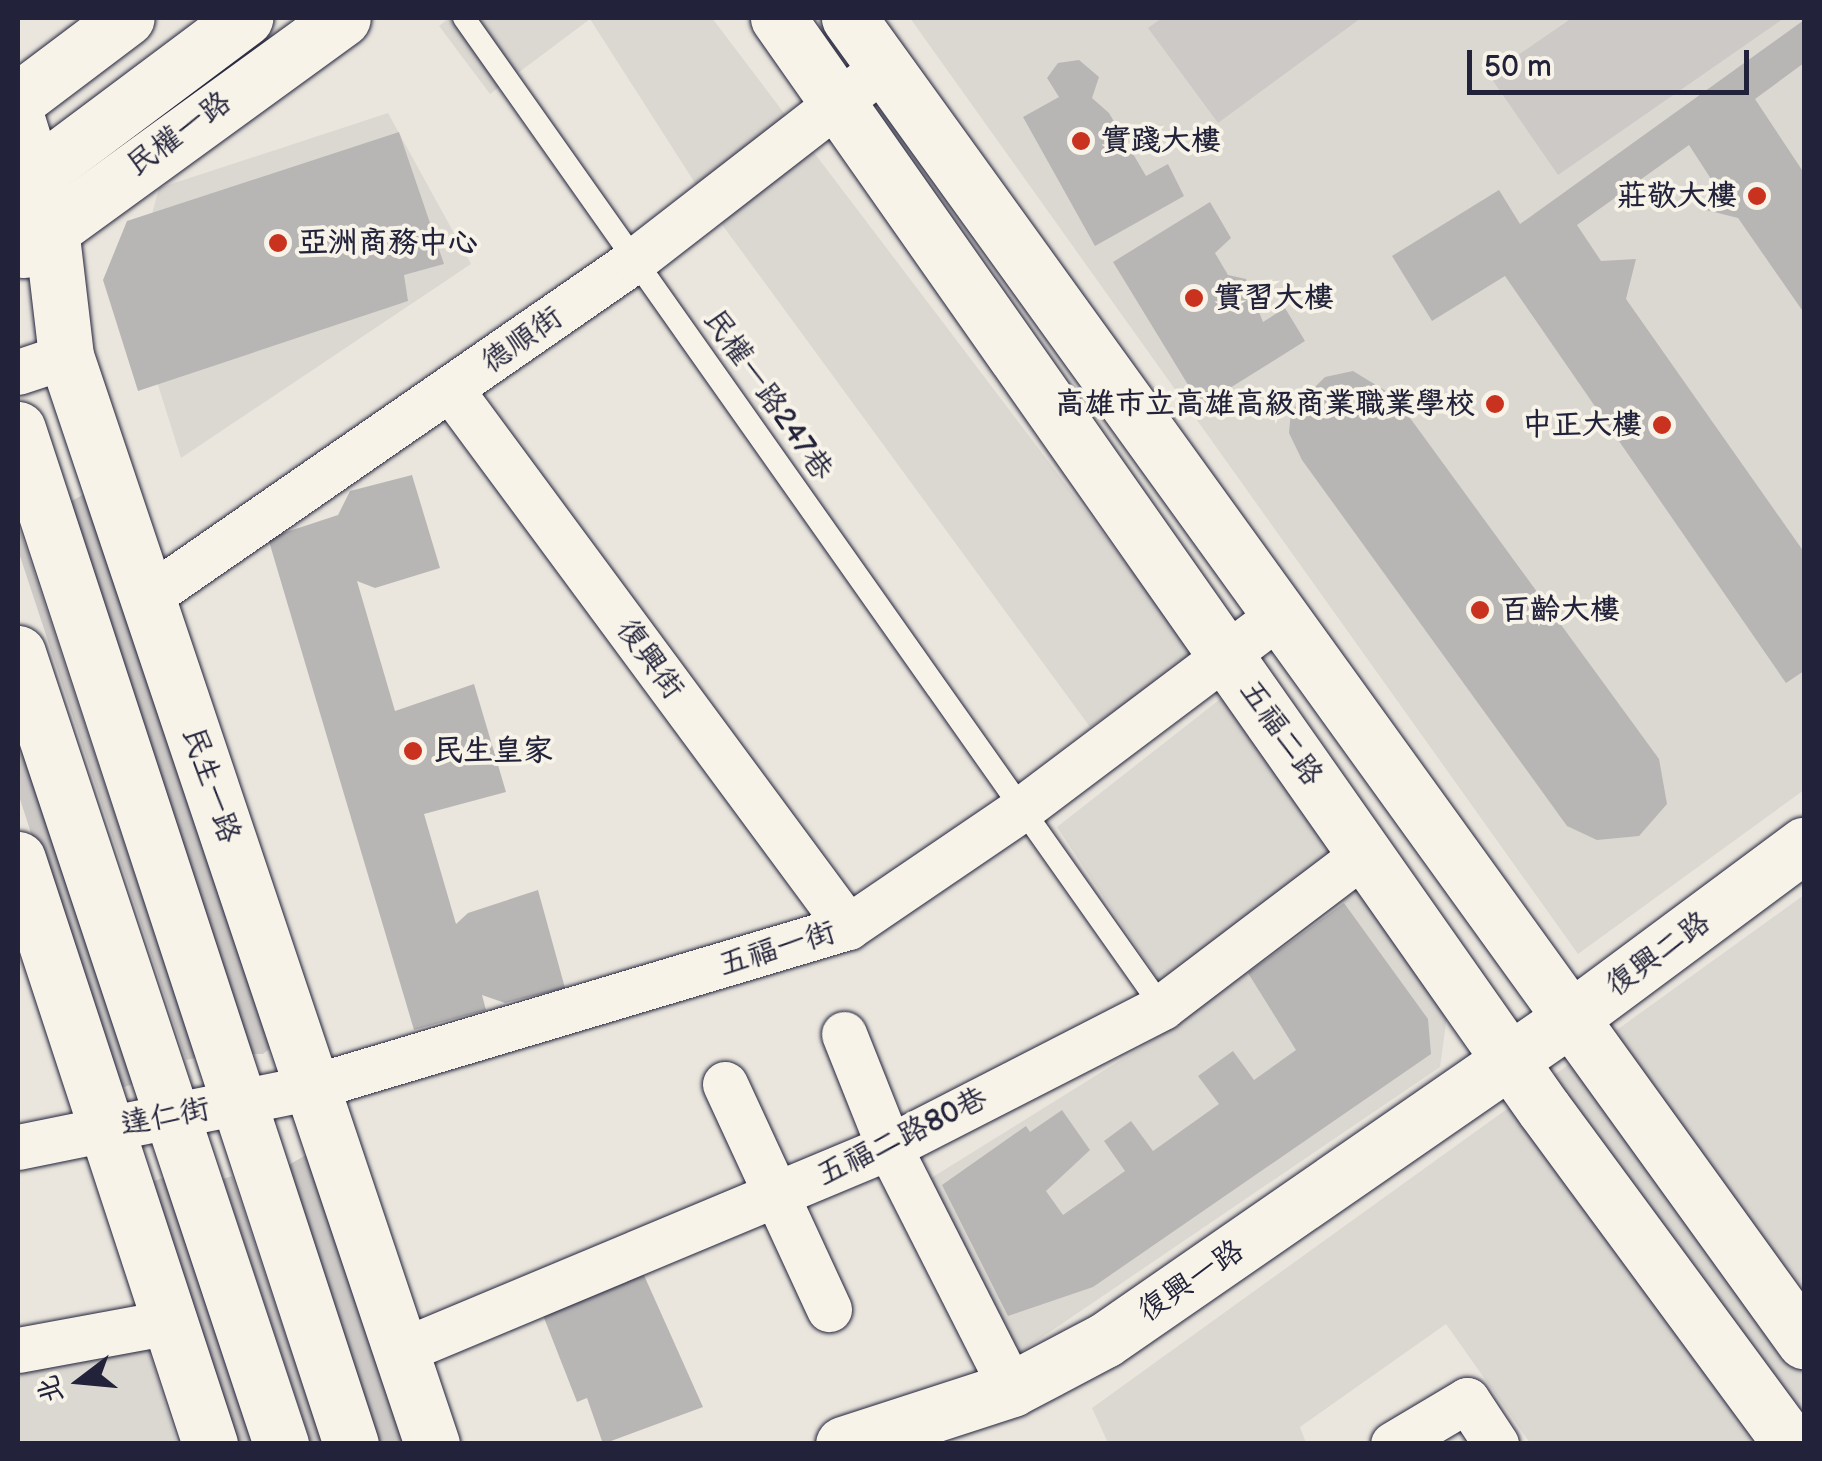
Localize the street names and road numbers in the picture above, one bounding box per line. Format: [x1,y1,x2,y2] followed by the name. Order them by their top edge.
[120,84,238,184] street label: 民權一路
[475,299,569,381] street label: 德順街
[696,303,840,487] street label: 民權一路247巷
[609,612,691,706] street label: 復興街
[1232,674,1330,792] street label: 五福二路
[174,722,248,848] street label: 民生一路
[1599,904,1717,1004] street label: 復興二路
[714,914,840,984] street label: 五福一街
[811,1080,993,1194] street label: 五福二路80巷
[117,1091,213,1143] street label: 達仁街
[1131,1233,1251,1329] street label: 復興一路

